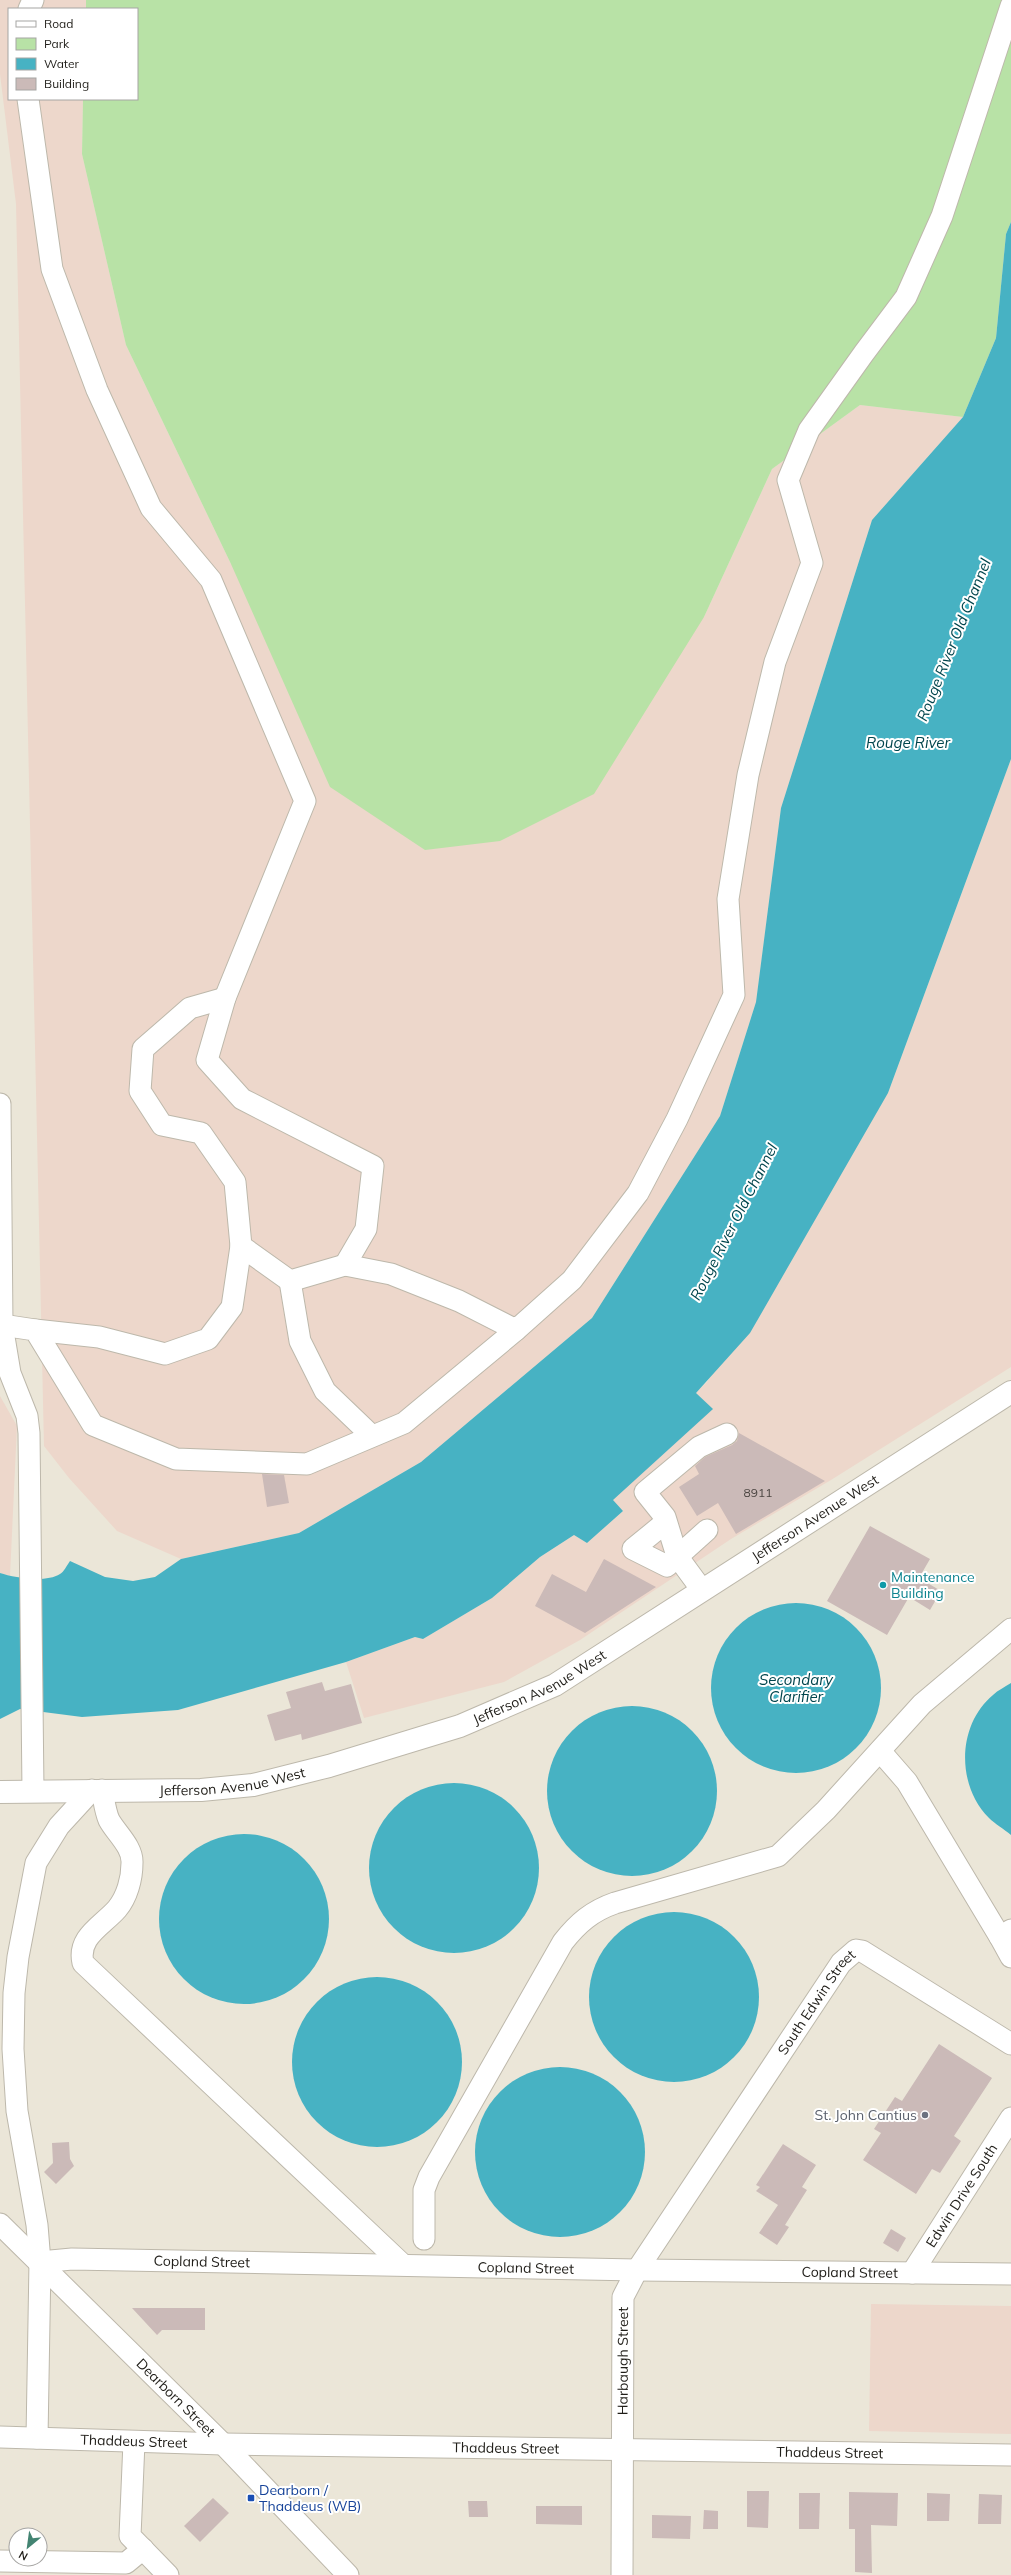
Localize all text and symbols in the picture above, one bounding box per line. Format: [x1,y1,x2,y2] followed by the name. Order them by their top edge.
[8,8,138,100] legend
[44,16,73,31] text: Road
[44,36,70,51] text: Park
[44,56,80,71] text: Water
[44,76,89,91] text: Building
[912,556,995,724] water label: Rouge River Old Channel
[866,733,951,752] water label: Rouge River
[686,1140,782,1303] water label: Rouge River Old Channel
[748,1471,882,1565] street label: Jefferson Avenue West
[744,1485,772,1500] house number: 8911
[891,1568,975,1602] place label: Maintenance Building
[878,1580,888,1590] marker: Maintenance Building
[470,1646,609,1728] street label: Jefferson Avenue West
[759,1670,834,1706] water label: Secondary Clarifier
[159,1763,307,1799] street label: Jefferson Avenue West
[774,1946,859,2058] street label: South Edwin Street
[814,2106,917,2124] place label: St. John Cantius
[920,2110,930,2120] marker: St. John Cantius
[922,2140,1001,2251] street label: Edwin Drive South
[154,2252,250,2271] street label: Copland Street
[477,2258,574,2278] street label: Copland Street
[801,2263,898,2282] street label: Copland Street
[614,2307,632,2415] street label: Harbaugh Street
[133,2355,219,2440] street label: Dearborn Street
[80,2431,188,2452] street label: Thaddeus Street
[452,2438,560,2458] street label: Thaddeus Street
[776,2443,884,2462] street label: Thaddeus Street
[259,2481,362,2515] place label: Dearborn / Thaddeus (WB)
[246,2493,256,2503] marker: Dearborn / Thaddeus (WB)
[8,2527,48,2567] north arrow
[16,2548,30,2564] text: N

